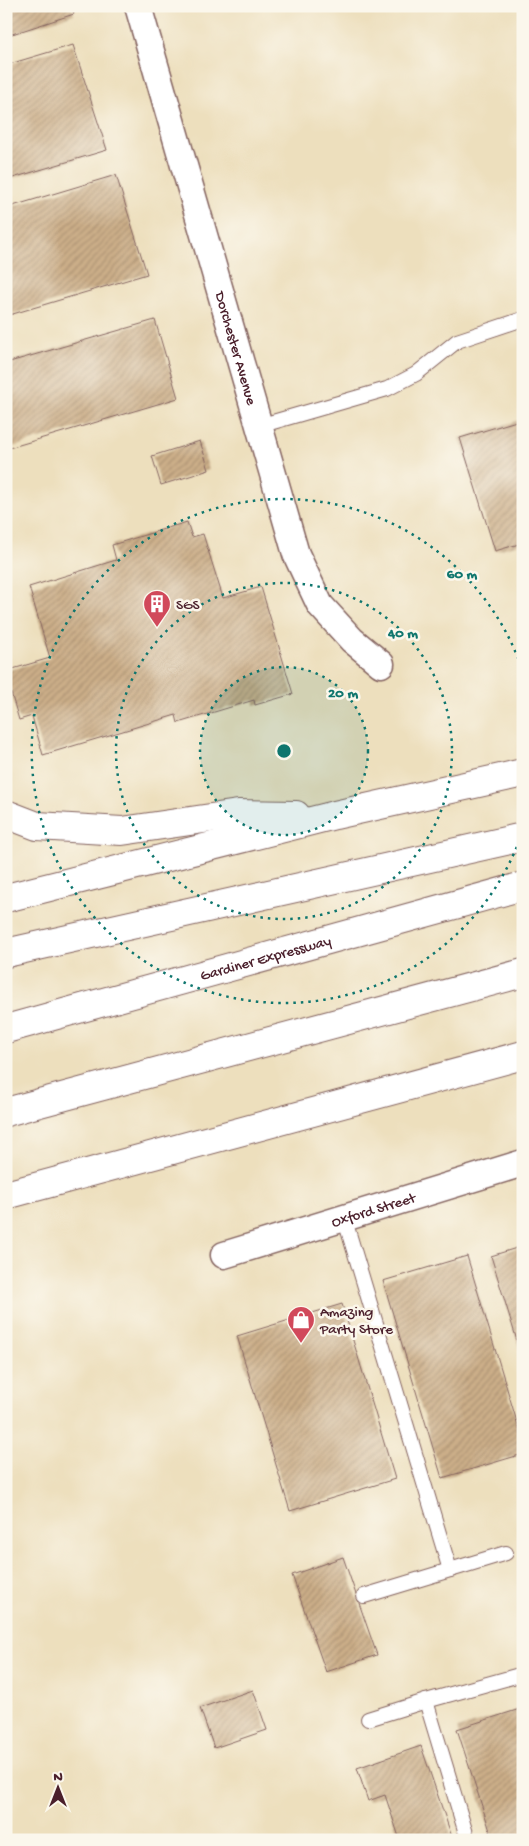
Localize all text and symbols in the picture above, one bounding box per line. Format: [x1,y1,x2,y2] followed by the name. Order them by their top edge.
[210,289,260,408] street label: Dorchester Avenue
[447,566,478,584] text: 60 m
[142,589,172,628] building icon: SGS
[176,597,199,615] place label: SGS
[387,625,418,643] text: 40 m
[328,685,358,703] text: 20 m
[275,742,293,760] centre of rings
[198,932,334,986] street label: Gardiner Expressway
[329,1189,420,1232] street label: Oxford Street
[319,1304,393,1339] place label: Amazing Party Store
[286,1305,316,1344] shop icon: Amazing Party Store
[32,1764,82,1814] north arrow
[53,1769,63,1786] text: N

